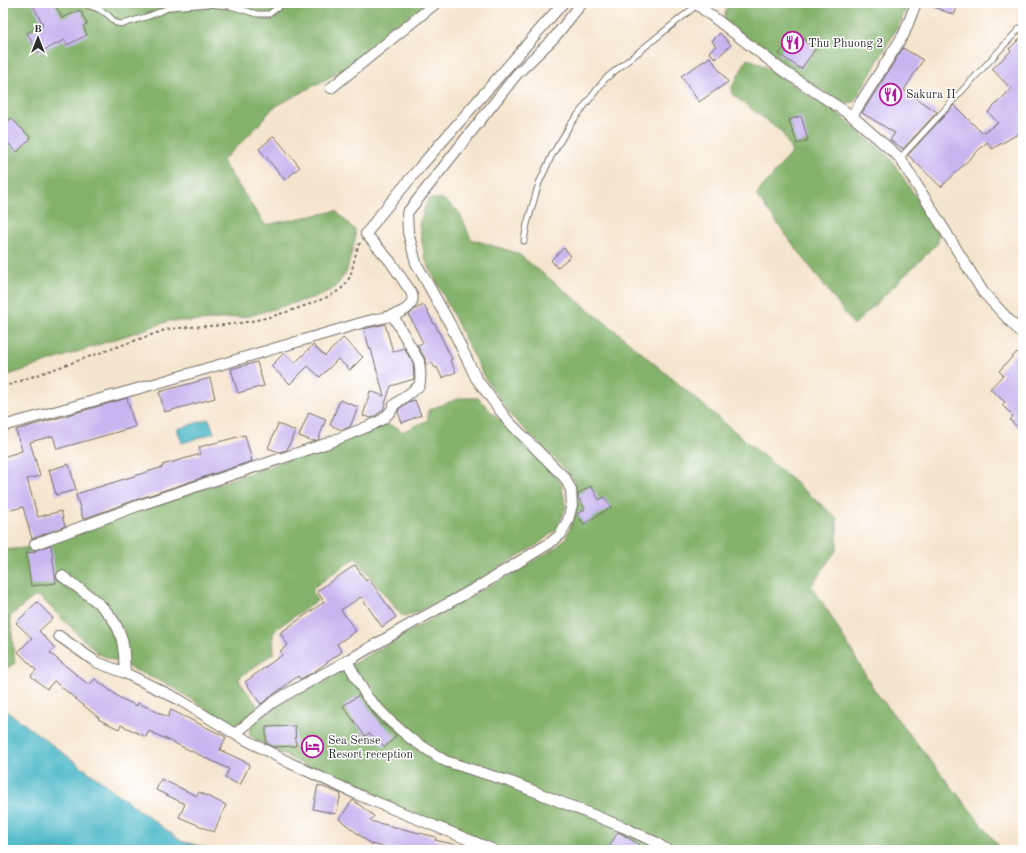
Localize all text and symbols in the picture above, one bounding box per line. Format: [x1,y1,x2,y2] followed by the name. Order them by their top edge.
[18,18,58,58] north arrow
[34,24,42,35] text: B
[779,30,805,56] restaurant icon: Thu Phuong 2
[808,38,883,50] place label: Thu Phuong 2
[878,81,904,107] restaurant icon: Sakura II
[906,89,956,101] place label: Sakura II
[300,734,326,760] hotel icon: Sea Sense Resort reception
[328,735,414,761] place label: Sea Sense Resort reception

